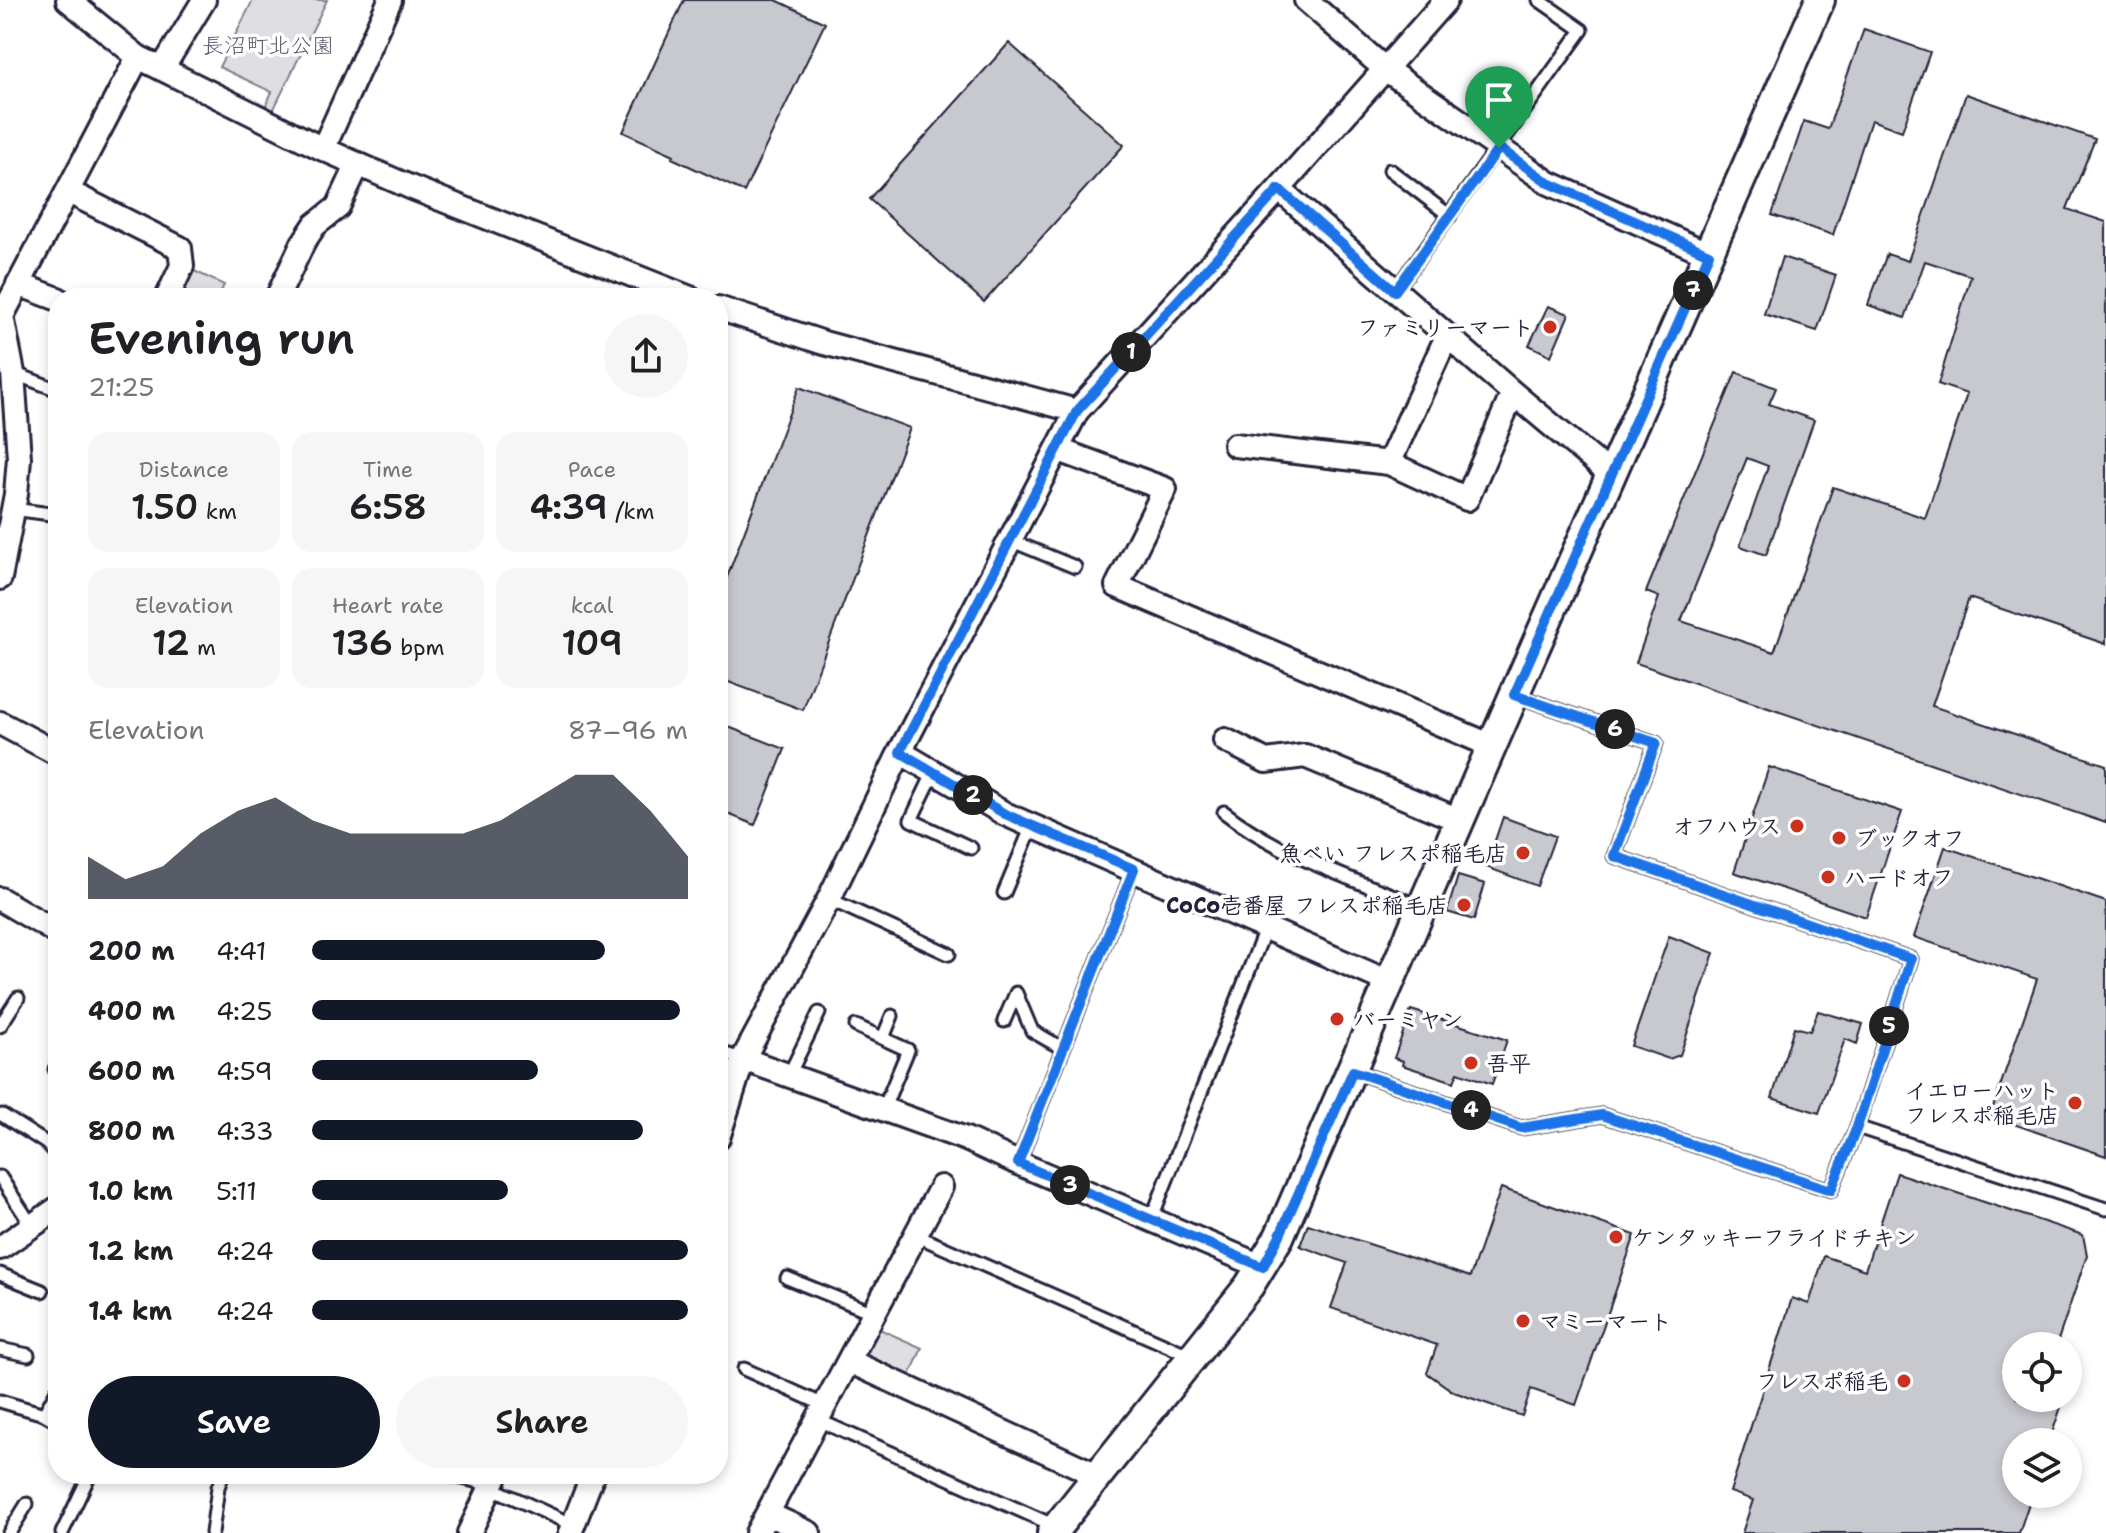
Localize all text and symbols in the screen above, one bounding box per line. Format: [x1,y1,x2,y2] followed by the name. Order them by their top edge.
[202,31,334,60] park label: 長沼町北公園
[1465,66,1533,148] pin
[1477,78,1521,122] icon: arrive
[1673,270,1713,310] pin: 7
[1685,275,1701,304] text: 7
[88,309,355,368] text: Evening run
[1357,313,1534,342] place label: ファミリーマート
[604,314,688,398] button: share
[1541,318,1559,336] marker: ファミリーマート
[1111,332,1151,372] pin: 1
[1126,337,1136,366] text: 1
[88,369,154,404] text: 21:25
[139,455,229,484] text: Distance
[363,455,413,484] text: Time
[568,455,616,484] text: Pace
[131,484,198,530] text: 1.50
[349,484,427,530] text: 6:58
[530,484,608,530] text: 4:39
[198,497,237,526] text: km
[608,497,654,526] text: /km
[135,591,233,620] text: Elevation
[332,591,444,620] text: Heart rate
[571,591,613,620] text: kcal
[152,620,190,666] text: 12
[331,620,393,666] text: 136
[561,620,623,666] text: 109
[190,633,216,662] text: m
[393,633,445,662] text: bpm
[1595,709,1635,749] pin: 6
[88,712,204,747] text: Elevation
[568,712,688,747] text: 87–96 m
[1607,714,1623,743] text: 6
[953,775,993,815] pin: 2
[965,780,981,809] text: 2
[1672,812,1781,841] place label: オフハウス
[1788,817,1806,835] marker: オフハウス
[1855,824,1965,853] place label: ブックオフ
[1830,829,1848,847] marker: ブックオフ
[1279,839,1507,868] place label: 魚べい フレスポ稲毛店
[1514,844,1532,862] marker: 魚べい フレスポ稲毛店
[1844,863,1954,892] place label: ハードオフ
[1819,868,1837,886] marker: ハードオフ
[1166,891,1448,920] place label: CoCo壱番屋 フレスポ稲毛店
[1455,896,1473,914] marker: CoCo壱番屋 フレスポ稲毛店
[88,933,175,968] text: 200 m
[216,933,267,968] text: 4:41
[88,993,175,1028] text: 400 m
[216,993,273,1028] text: 4:25
[1353,1005,1463,1034] place label: バーミヤン
[1869,1006,1909,1046] pin: 5
[1328,1010,1346,1028] marker: バーミヤン
[1882,1011,1896,1040] text: 5
[1487,1049,1531,1078] place label: 吾平
[88,1053,175,1088] text: 600 m
[216,1053,273,1088] text: 4:59
[1462,1054,1480,1072] marker: 吾平
[1905,1076,2059,1130] place label: イエローハット フレスポ稲毛店
[1451,1090,1491,1130] pin: 4
[2066,1094,2084,1112] marker: イエローハット フレスポ稲毛店
[1463,1095,1479,1124] text: 4
[88,1113,175,1148] text: 800 m
[216,1113,274,1148] text: 4:33
[1050,1165,1090,1205] pin: 3
[1062,1170,1078,1199] text: 3
[88,1173,173,1208] text: 1.0 km
[216,1173,257,1208] text: 5:11
[1632,1223,1917,1252] place label: ケンタッキーフライドチキン
[1607,1228,1625,1246] marker: ケンタッキーフライドチキン
[88,1233,173,1268] text: 1.2 km
[216,1233,274,1268] text: 4:24
[88,1293,172,1328] text: 1.4 km
[216,1293,274,1328] text: 4:24
[1539,1307,1672,1336] place label: マミーマート
[1514,1312,1532,1330] marker: マミーマート
[2002,1332,2082,1508] map controls
[2002,1332,2082,1412] button: locate
[1756,1367,1888,1396] place label: フレスポ稲毛
[1895,1372,1913,1390] marker: フレスポ稲毛
[88,1376,380,1468] button: Save
[396,1376,688,1468] button: Share
[2002,1428,2082,1508] button: layers

